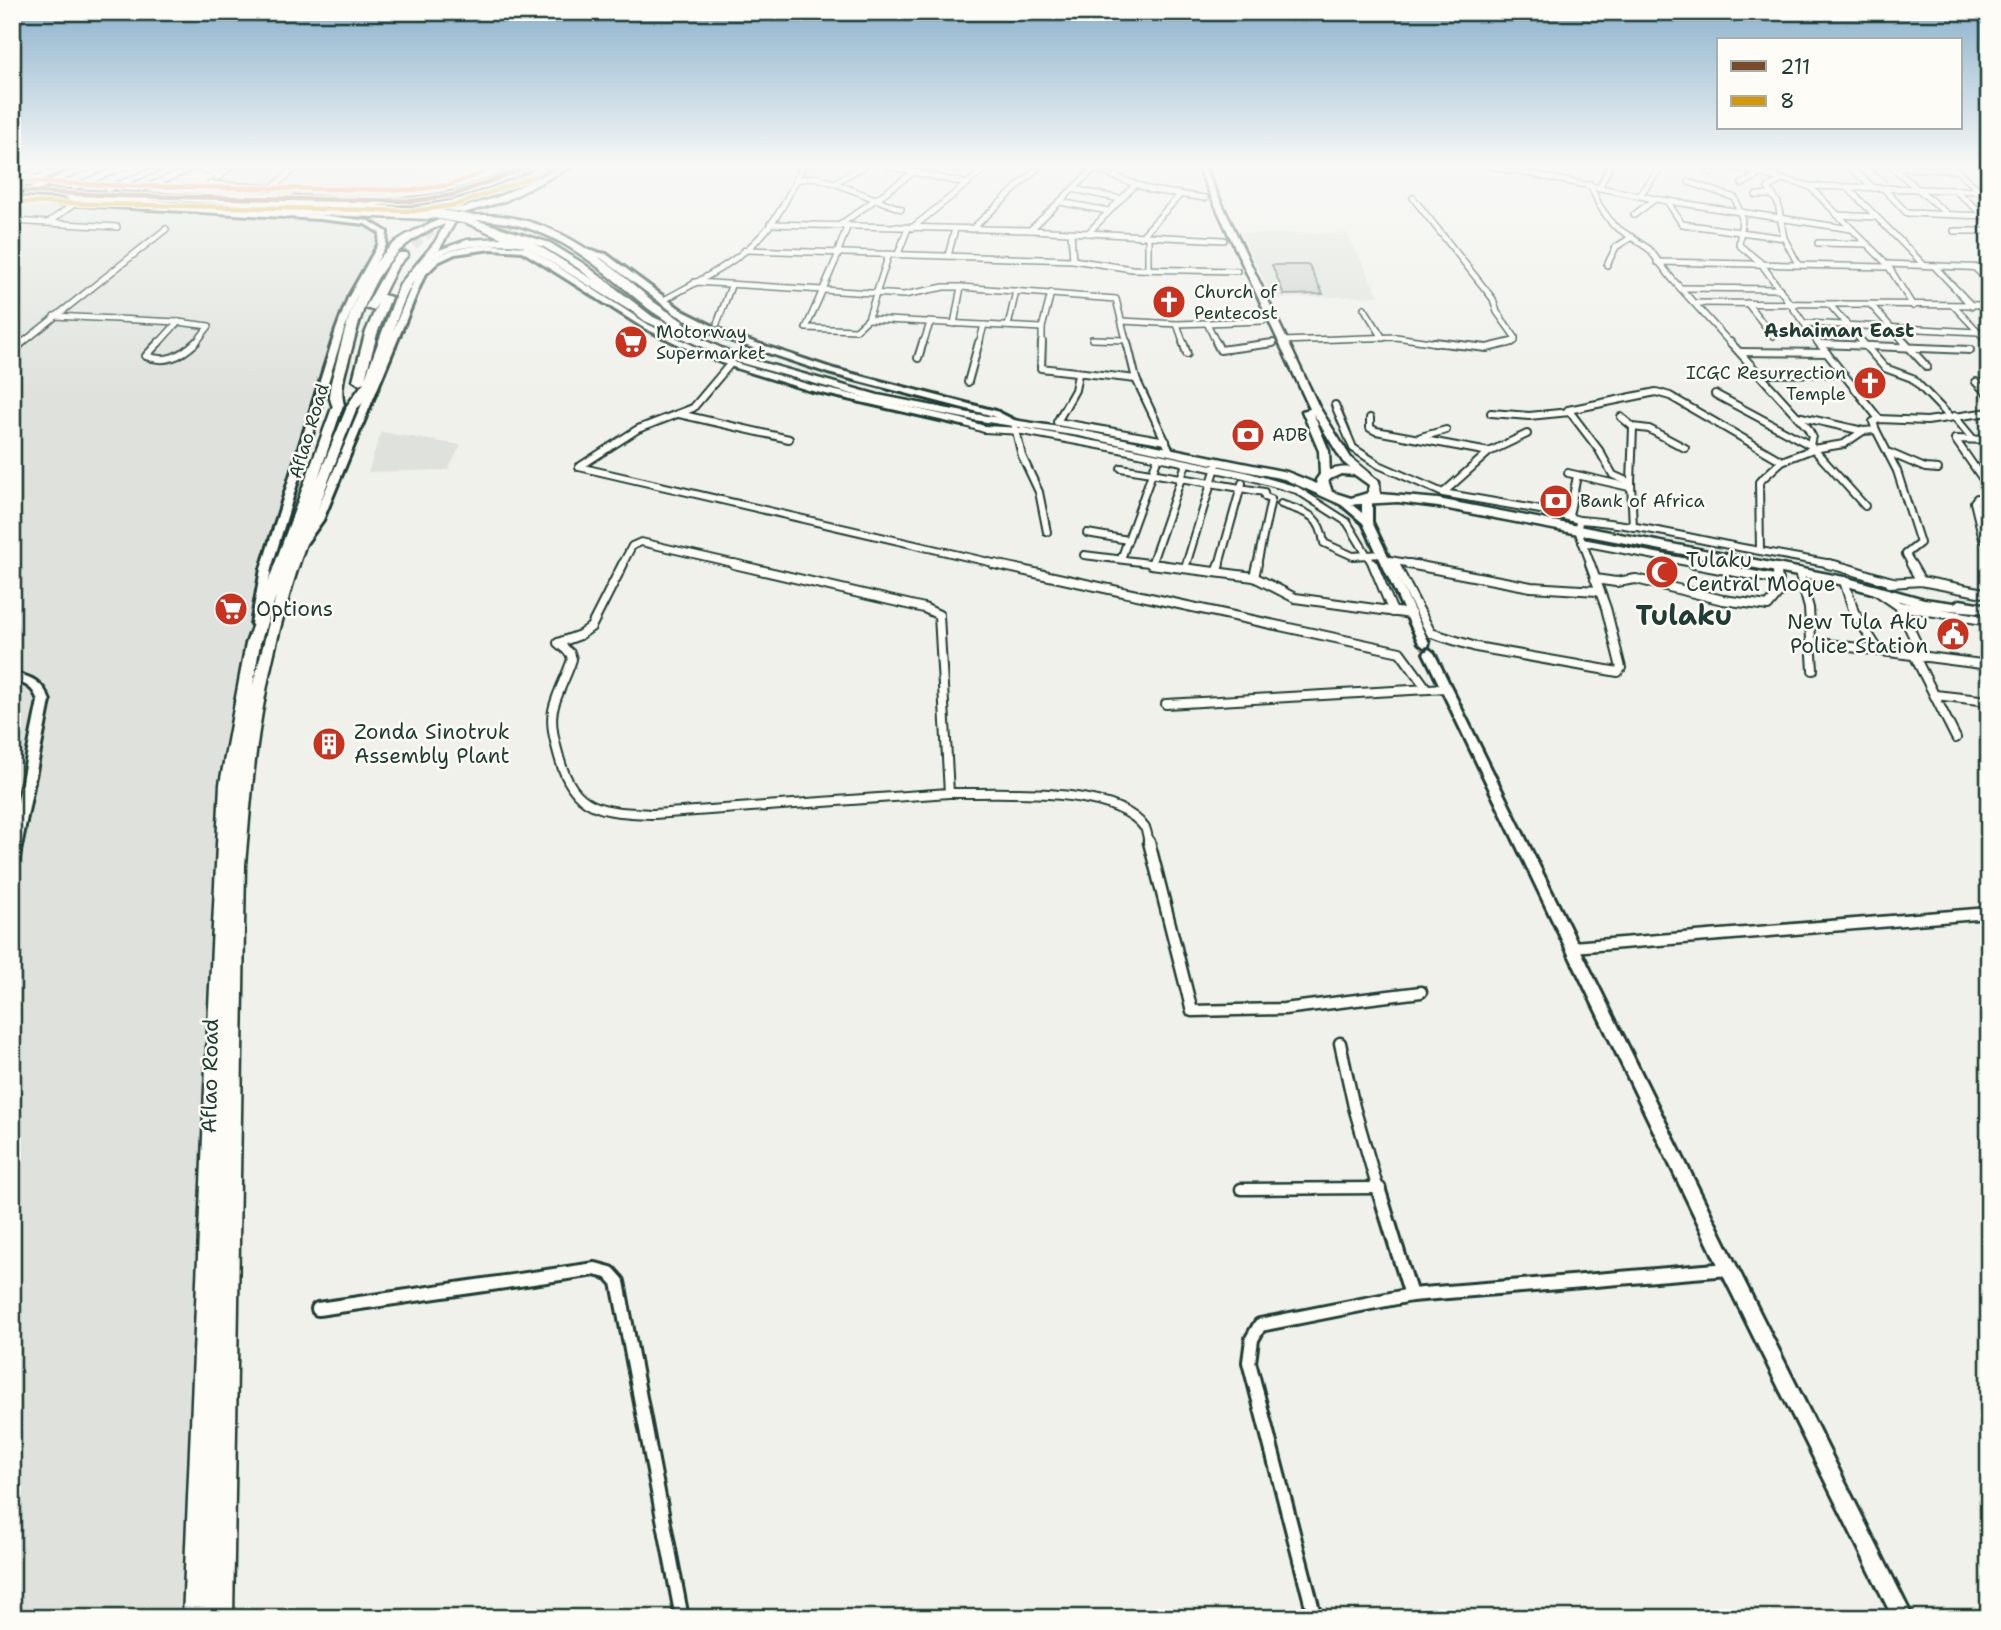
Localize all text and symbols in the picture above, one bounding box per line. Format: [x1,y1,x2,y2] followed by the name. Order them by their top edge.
[1717,38,1962,130] legend
[1780,53,1811,81] text: 211
[1780,87,1795,115] text: 8
[1194,280,1278,325] place label: Church of Pentecost
[1150,283,1188,321] church icon: Church of Pentecost
[1764,318,1914,343] district label: Ashaiman East
[656,320,766,365] place label: Motorway Supermarket
[612,323,650,361] supermarket icon: Motorway Supermarket
[1686,361,1846,406] place label: ICGC Resurrection Temple
[1851,364,1889,402] church icon: ICGC Resurrection Temple
[283,381,335,481] street label: Aflao Road
[1229,416,1267,454] bank icon: ADB
[1272,423,1308,447] place label: ADB
[1537,482,1575,520] bank icon: Bank of Africa
[1580,489,1705,513] place label: Bank of Africa
[1686,546,1836,598] place label: Tulaku Central Moque
[1643,553,1681,591] mosque icon: Tulaku Central Moque
[212,590,250,628] supermarket icon: Options
[256,595,333,623] place label: Options
[1636,596,1732,634] district label: Tulaku
[1787,608,1928,660] place label: New Tula Aku Police Station
[1934,615,1972,653] public building icon: New Tula Aku Police Station
[354,718,510,770] place label: Zonda Sinotruk Assembly Plant
[310,725,348,763] building icon: Zonda Sinotruk Assembly Plant
[195,1018,225,1134] street label: Aflao Road

